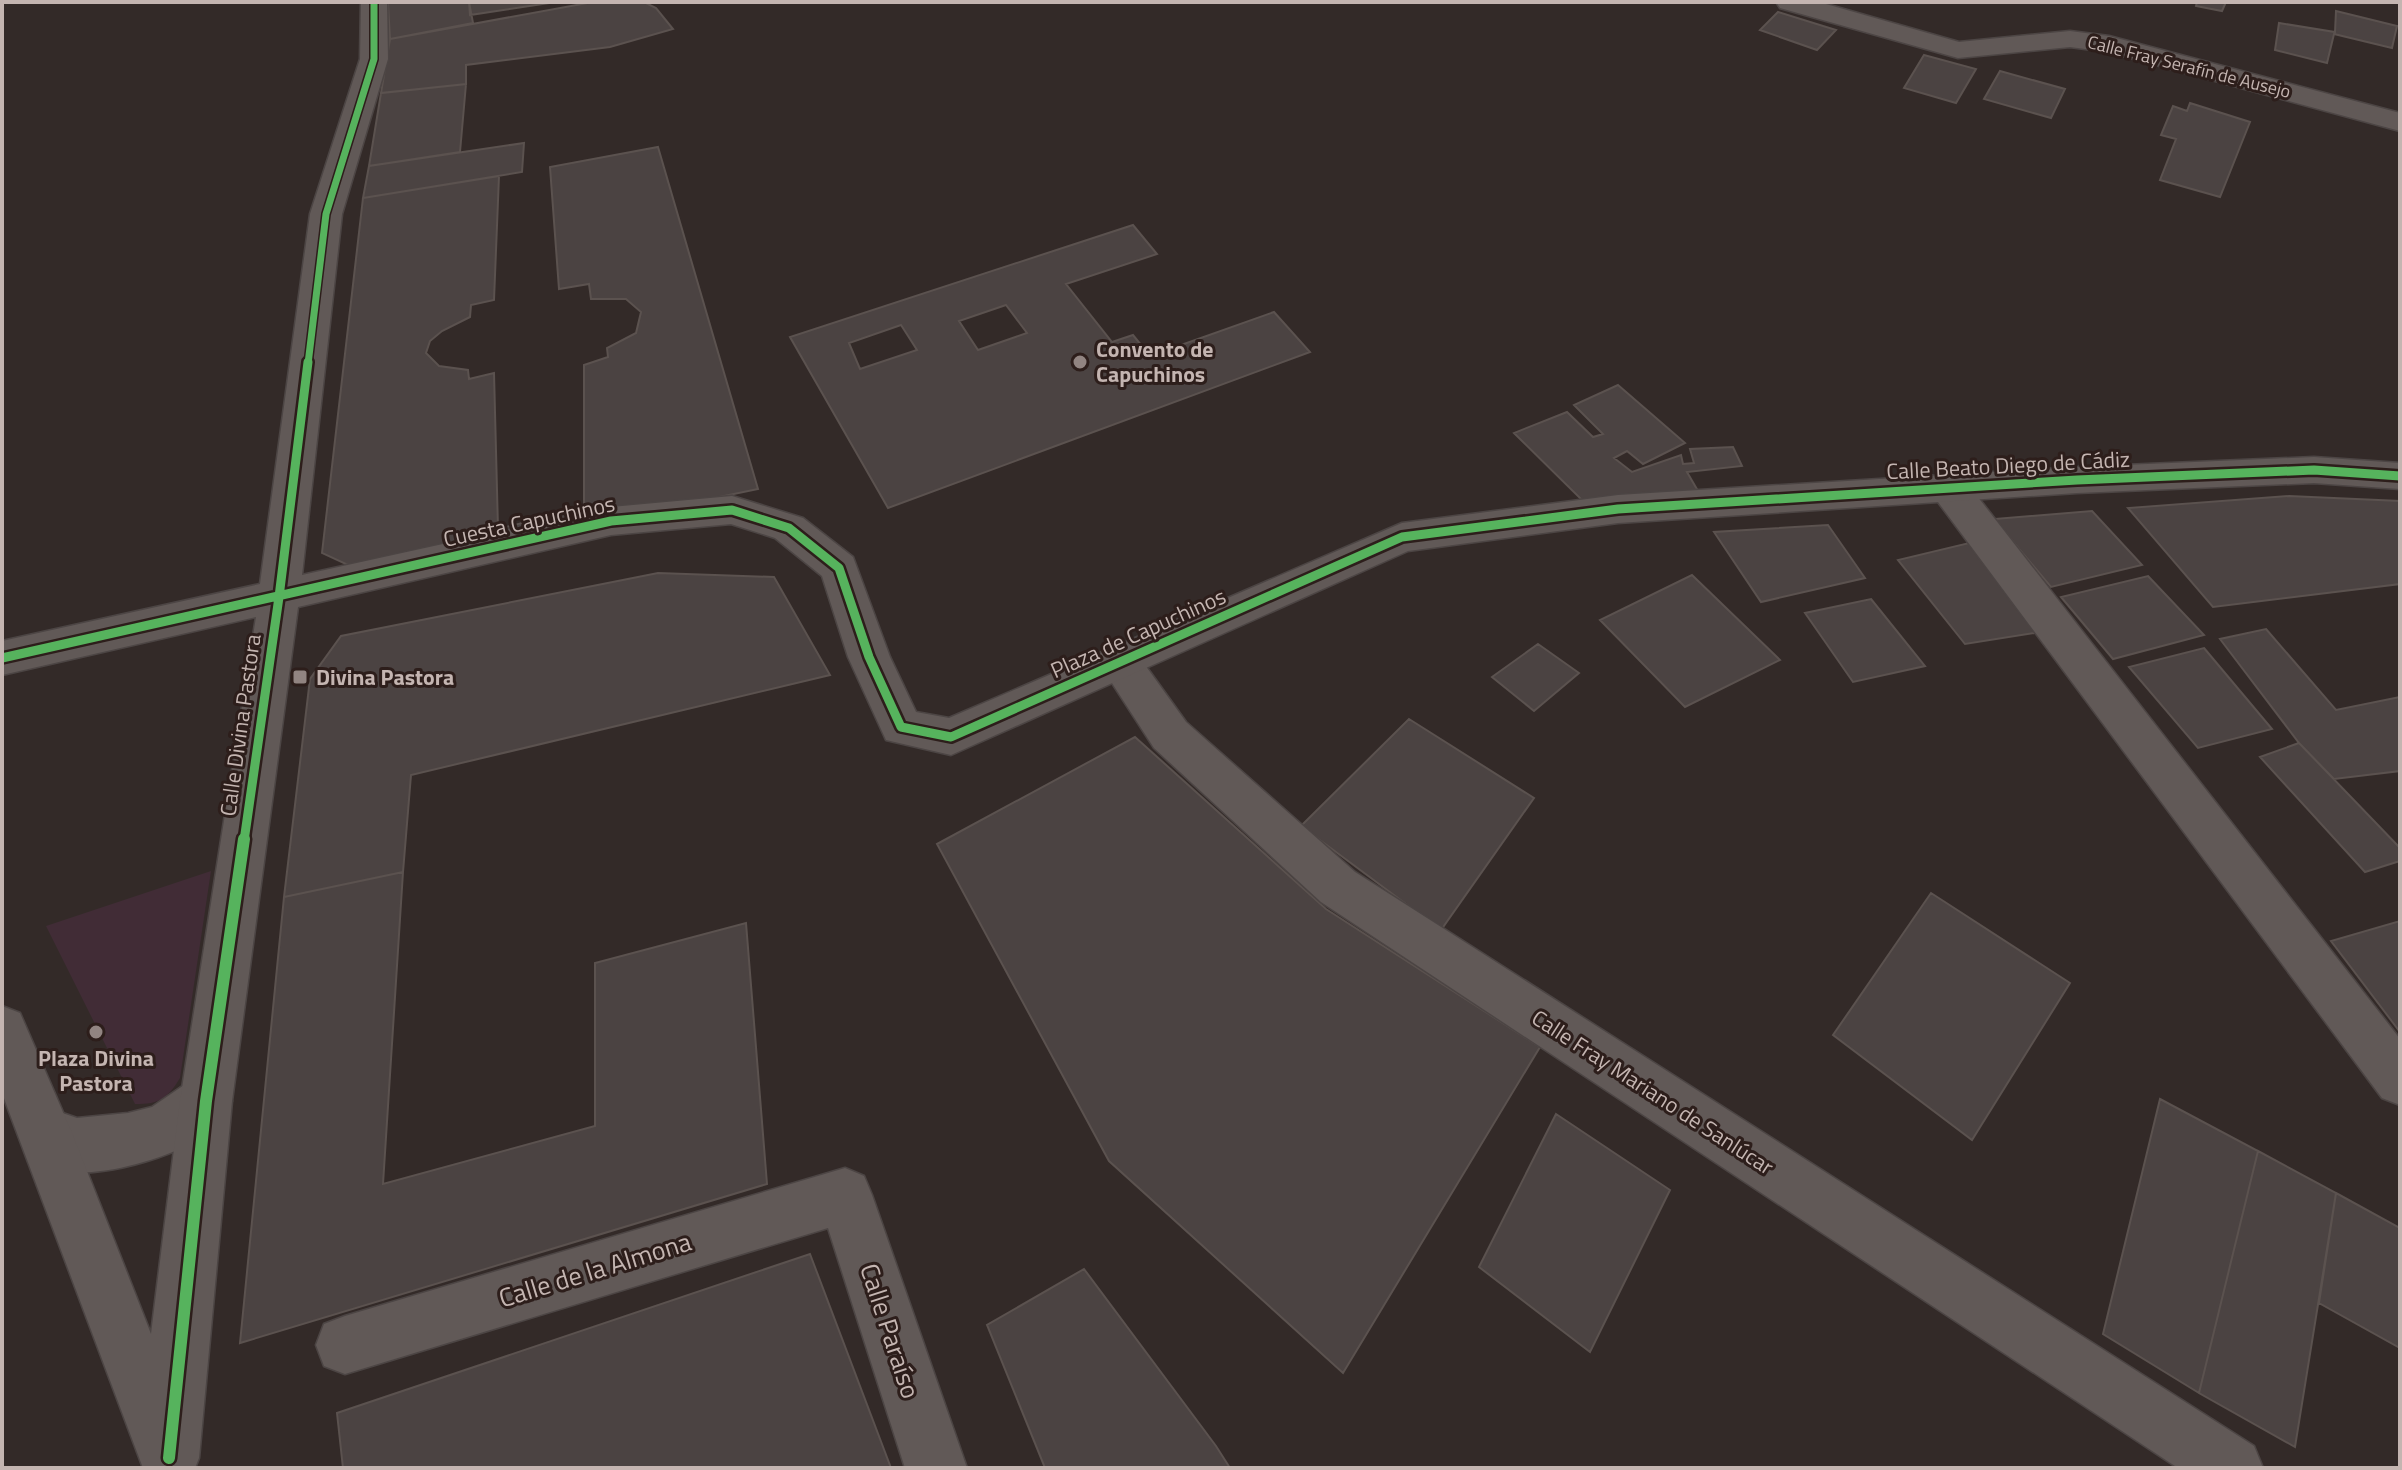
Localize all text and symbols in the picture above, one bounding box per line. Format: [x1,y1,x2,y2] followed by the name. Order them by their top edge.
[2085,28,2294,105] street label: Calle Fray Serafín de Ausejo
[1096,332,1214,391] place label: Convento de Capuchinos
[1071,353,1089,371] marker: Convento de Capuchinos
[1885,442,2131,488] street label: Calle Beato Diego de Cádiz
[440,486,618,556] street label: Cuesta Capuchinos
[1045,579,1231,687] street label: Plaza de Capuchinos
[210,632,270,818] street label: Calle Divina Pastora
[316,660,454,694] place label: Divina Pastora
[291,668,309,686] marker: Divina Pastora
[1525,1001,1781,1183] street label: Calle Fray Mariano de Sanlúcar
[87,1023,105,1041] marker: Plaza Divina Pastora
[38,1041,154,1100] place label: Plaza Divina Pastora
[494,1222,696,1317] street label: Calle de la Almona
[850,1258,931,1403] street label: Calle Paraíso

